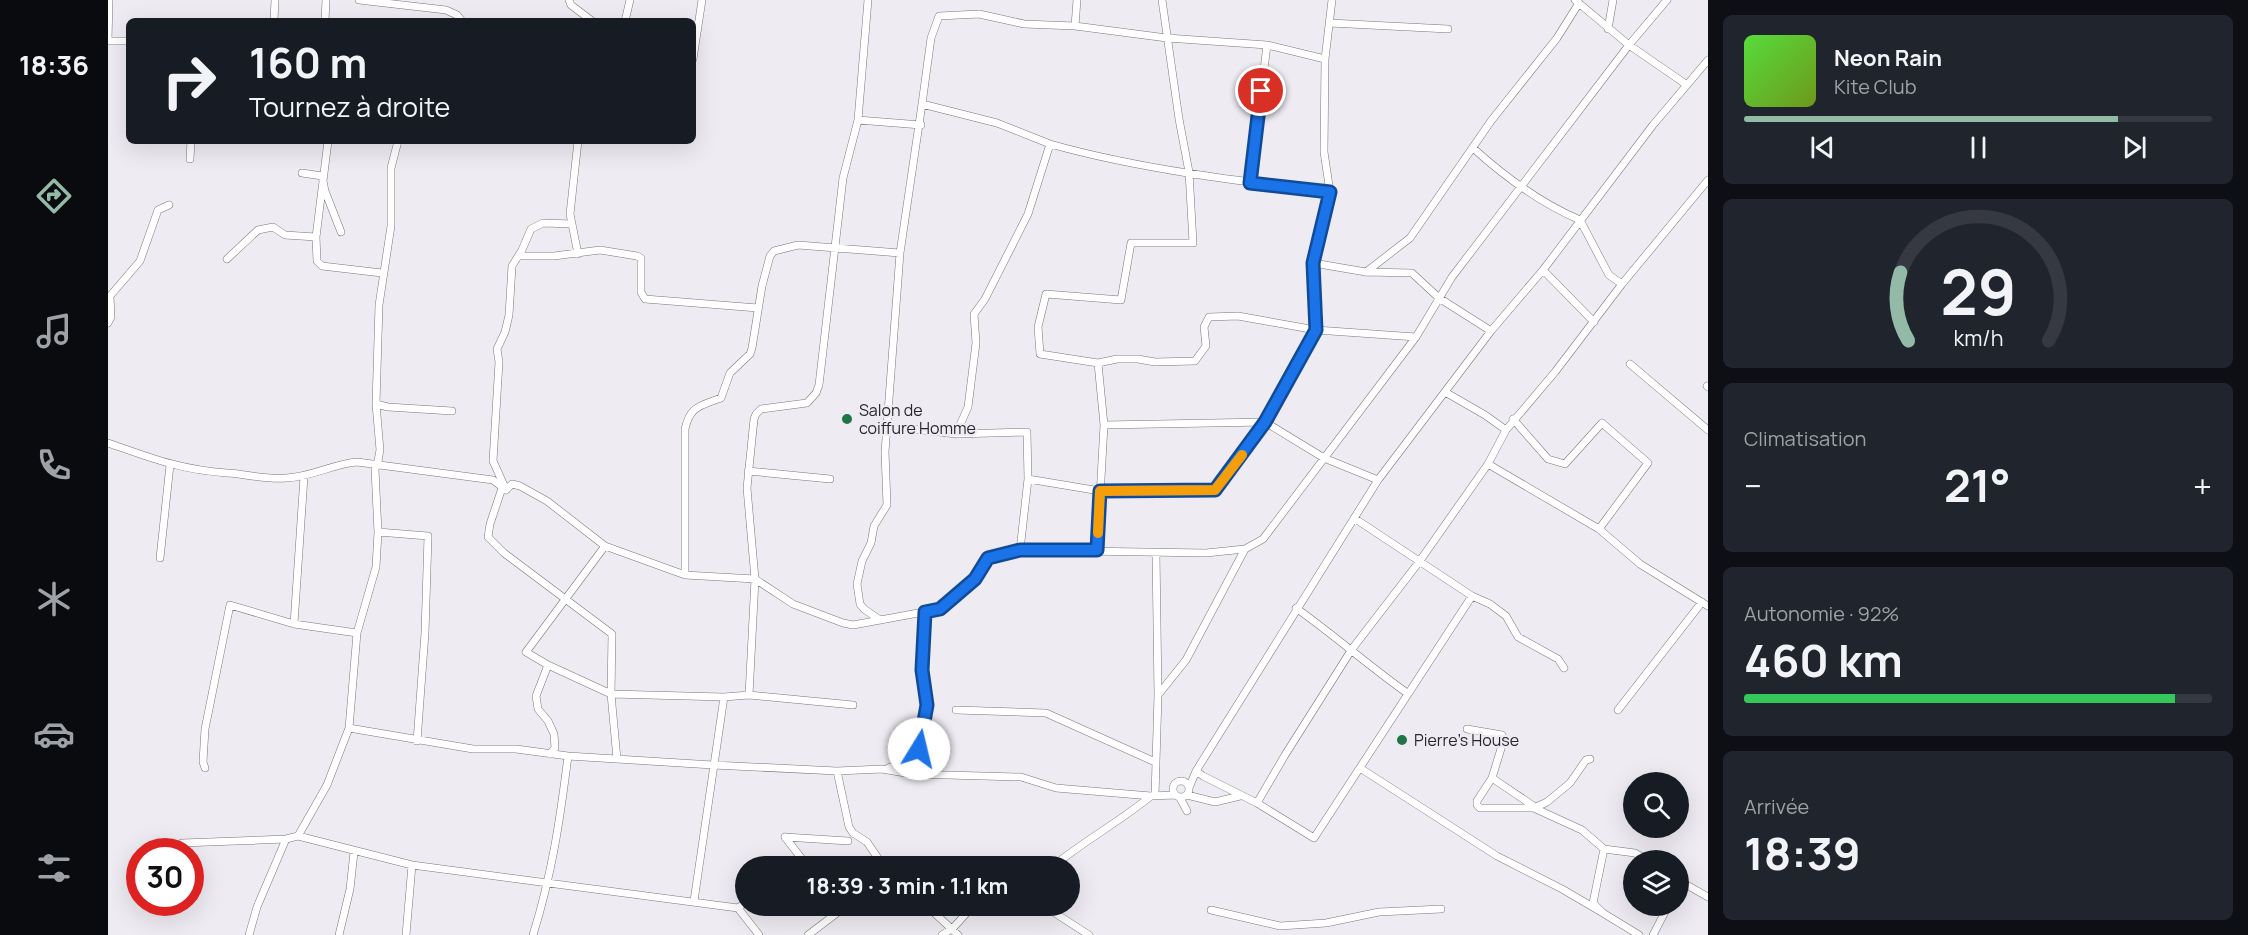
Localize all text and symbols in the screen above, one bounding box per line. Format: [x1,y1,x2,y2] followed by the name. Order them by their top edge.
[249,33,367,91] text: 160 m
[150,42,228,120] icon: right
[1834,43,1942,73] text: Neon Rain
[19,46,89,83] text: 18:36
[1235,65,1286,116] pin
[1834,73,1917,100] text: Kite Club
[1244,74,1277,107] icon: arrive
[249,88,450,125] text: Tournez à droite
[1806,131,1839,164] icon: previous
[1962,131,1995,164] icon: pause
[2118,131,2151,164] icon: next
[33,175,75,217] icon: directions
[1940,248,2016,334] text: 29
[33,310,75,352] icon: music
[1953,323,2003,352] text: km/h
[859,399,976,439] place label: Salon de coiffure Homme
[840,412,854,426] marker: Salon de coiffure Homme
[1744,425,1866,452] text: Climatisation
[33,444,75,486] icon: phone
[1944,454,2011,516] text: 21°
[1744,463,1762,508] text: −
[2193,463,2212,508] text: +
[33,578,75,620] icon: climate
[1744,600,1899,627] text: Autonomie · 92%
[1744,629,1903,691] text: 460 km
[33,713,75,755] icon: car
[887,717,951,781] position arrow
[1414,729,1519,751] place label: Pierre's House
[1395,733,1409,747] marker: Pierre's House
[1623,772,1689,916] map controls
[1623,772,1689,838] button: search
[1744,793,1809,820] text: Arrivée
[1744,822,1861,884] text: 18:39
[126,838,204,916] speed limit sign: 30
[33,847,75,889] icon: filters
[1623,850,1689,916] button: layers
[807,871,1008,901] text: 18:39 · 3 min · 1.1 km

